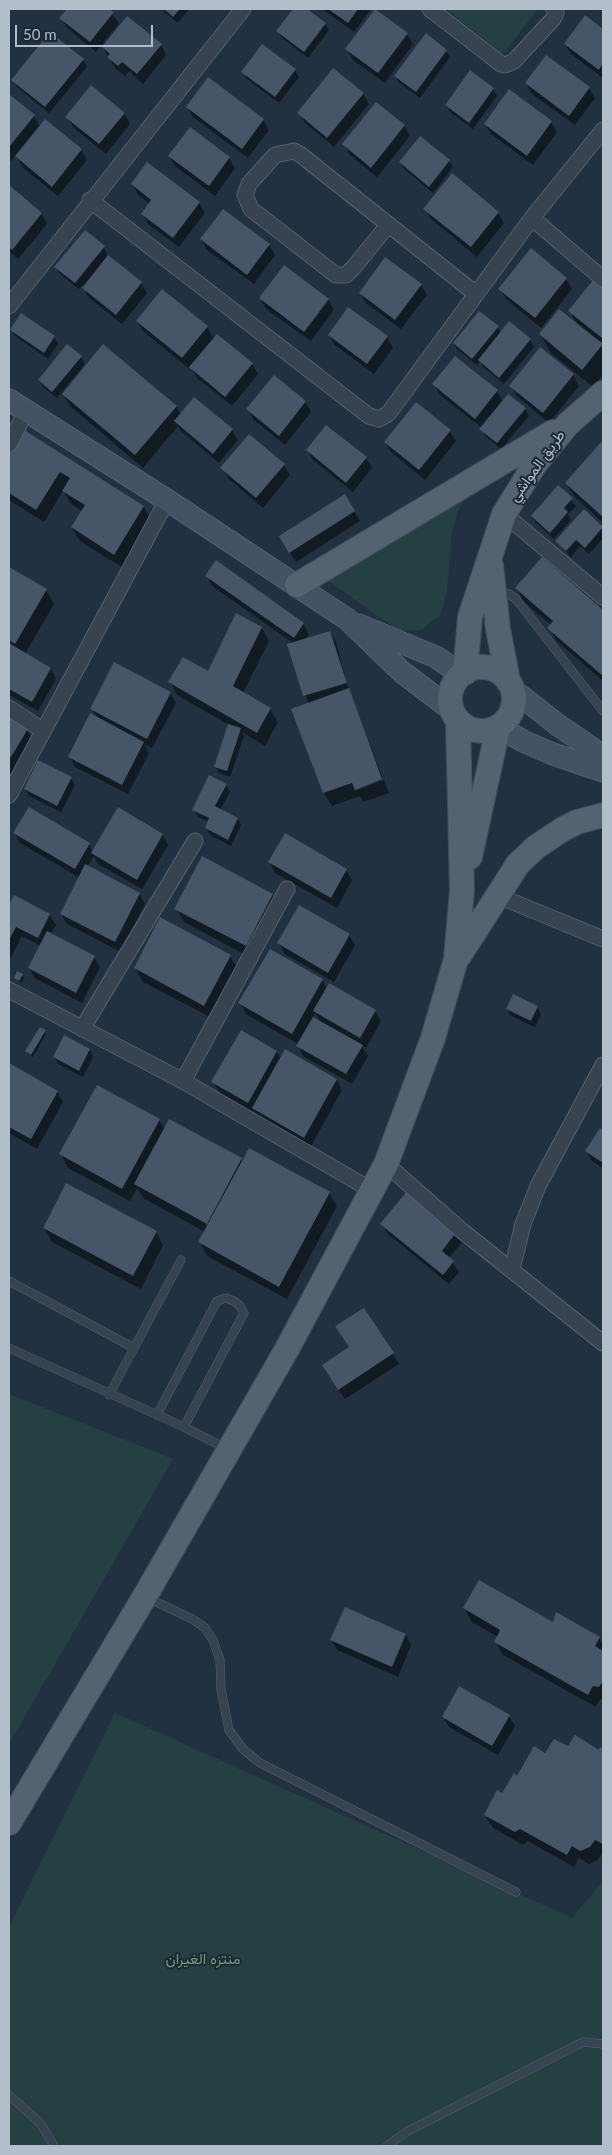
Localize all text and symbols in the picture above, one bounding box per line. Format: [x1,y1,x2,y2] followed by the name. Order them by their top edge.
[18,15,155,47] scale bar
[23,25,57,43] text: 50 m
[505,427,569,505] street label: طريق المواشي
[166,1950,240,1968] park label: منتزه الغيران

